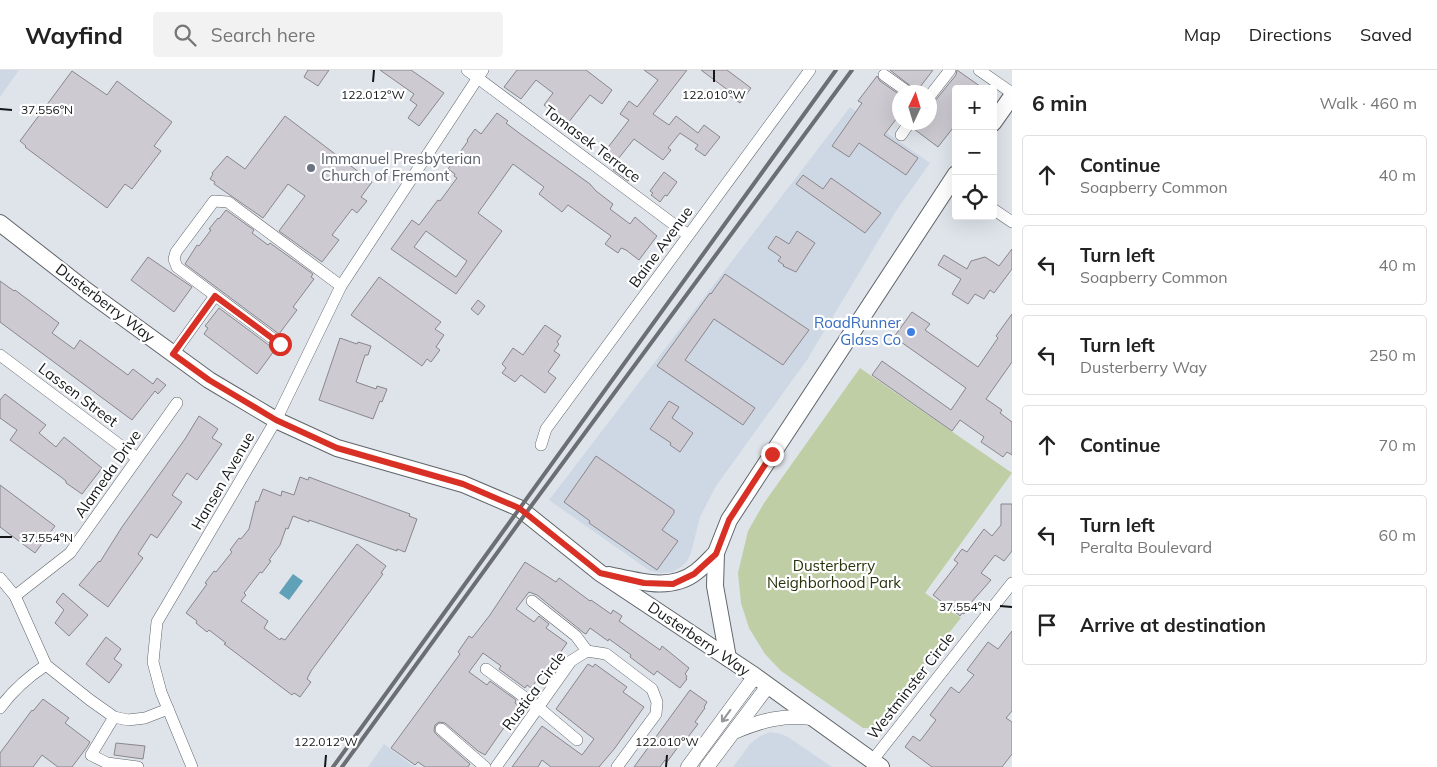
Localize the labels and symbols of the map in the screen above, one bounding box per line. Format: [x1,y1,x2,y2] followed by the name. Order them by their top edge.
[892,85,937,130] north arrow
[341,87,405,102] text: 122.012°W
[682,87,746,102] text: 122.010°W
[540,101,645,186] street label: Tomasek Terrace
[21,102,73,117] text: 37.556°N
[321,149,481,185] place label: Immanuel Presbyterian Church of Fremont
[305,162,317,174] marker: Immanuel Presbyterian Church of Fremont
[625,202,696,291] street label: Baine Avenue
[52,259,159,346] street label: Dusterberry Way
[814,313,902,349] place label: RoadRunner Glass Co
[905,326,917,338] marker: RoadRunner Glass Co
[269,333,292,356] route start
[35,359,122,431] street label: Lassen Street
[70,426,145,521] street label: Alameda Drive
[187,428,258,533] street label: Hansen Avenue
[761,443,784,466] route end
[21,530,73,545] text: 37.554°N
[767,556,901,592] park label: Dusterberry Neighborhood Park
[645,597,754,680] street label: Dusterberry Way
[939,599,991,614] text: 37.554°N
[863,628,958,743] street label: Westminster Circle
[498,648,569,734] street label: Rustica Circle
[721,709,731,723] one-way arrow
[294,734,358,749] text: 122.012°W
[635,734,699,749] text: 122.010°W

